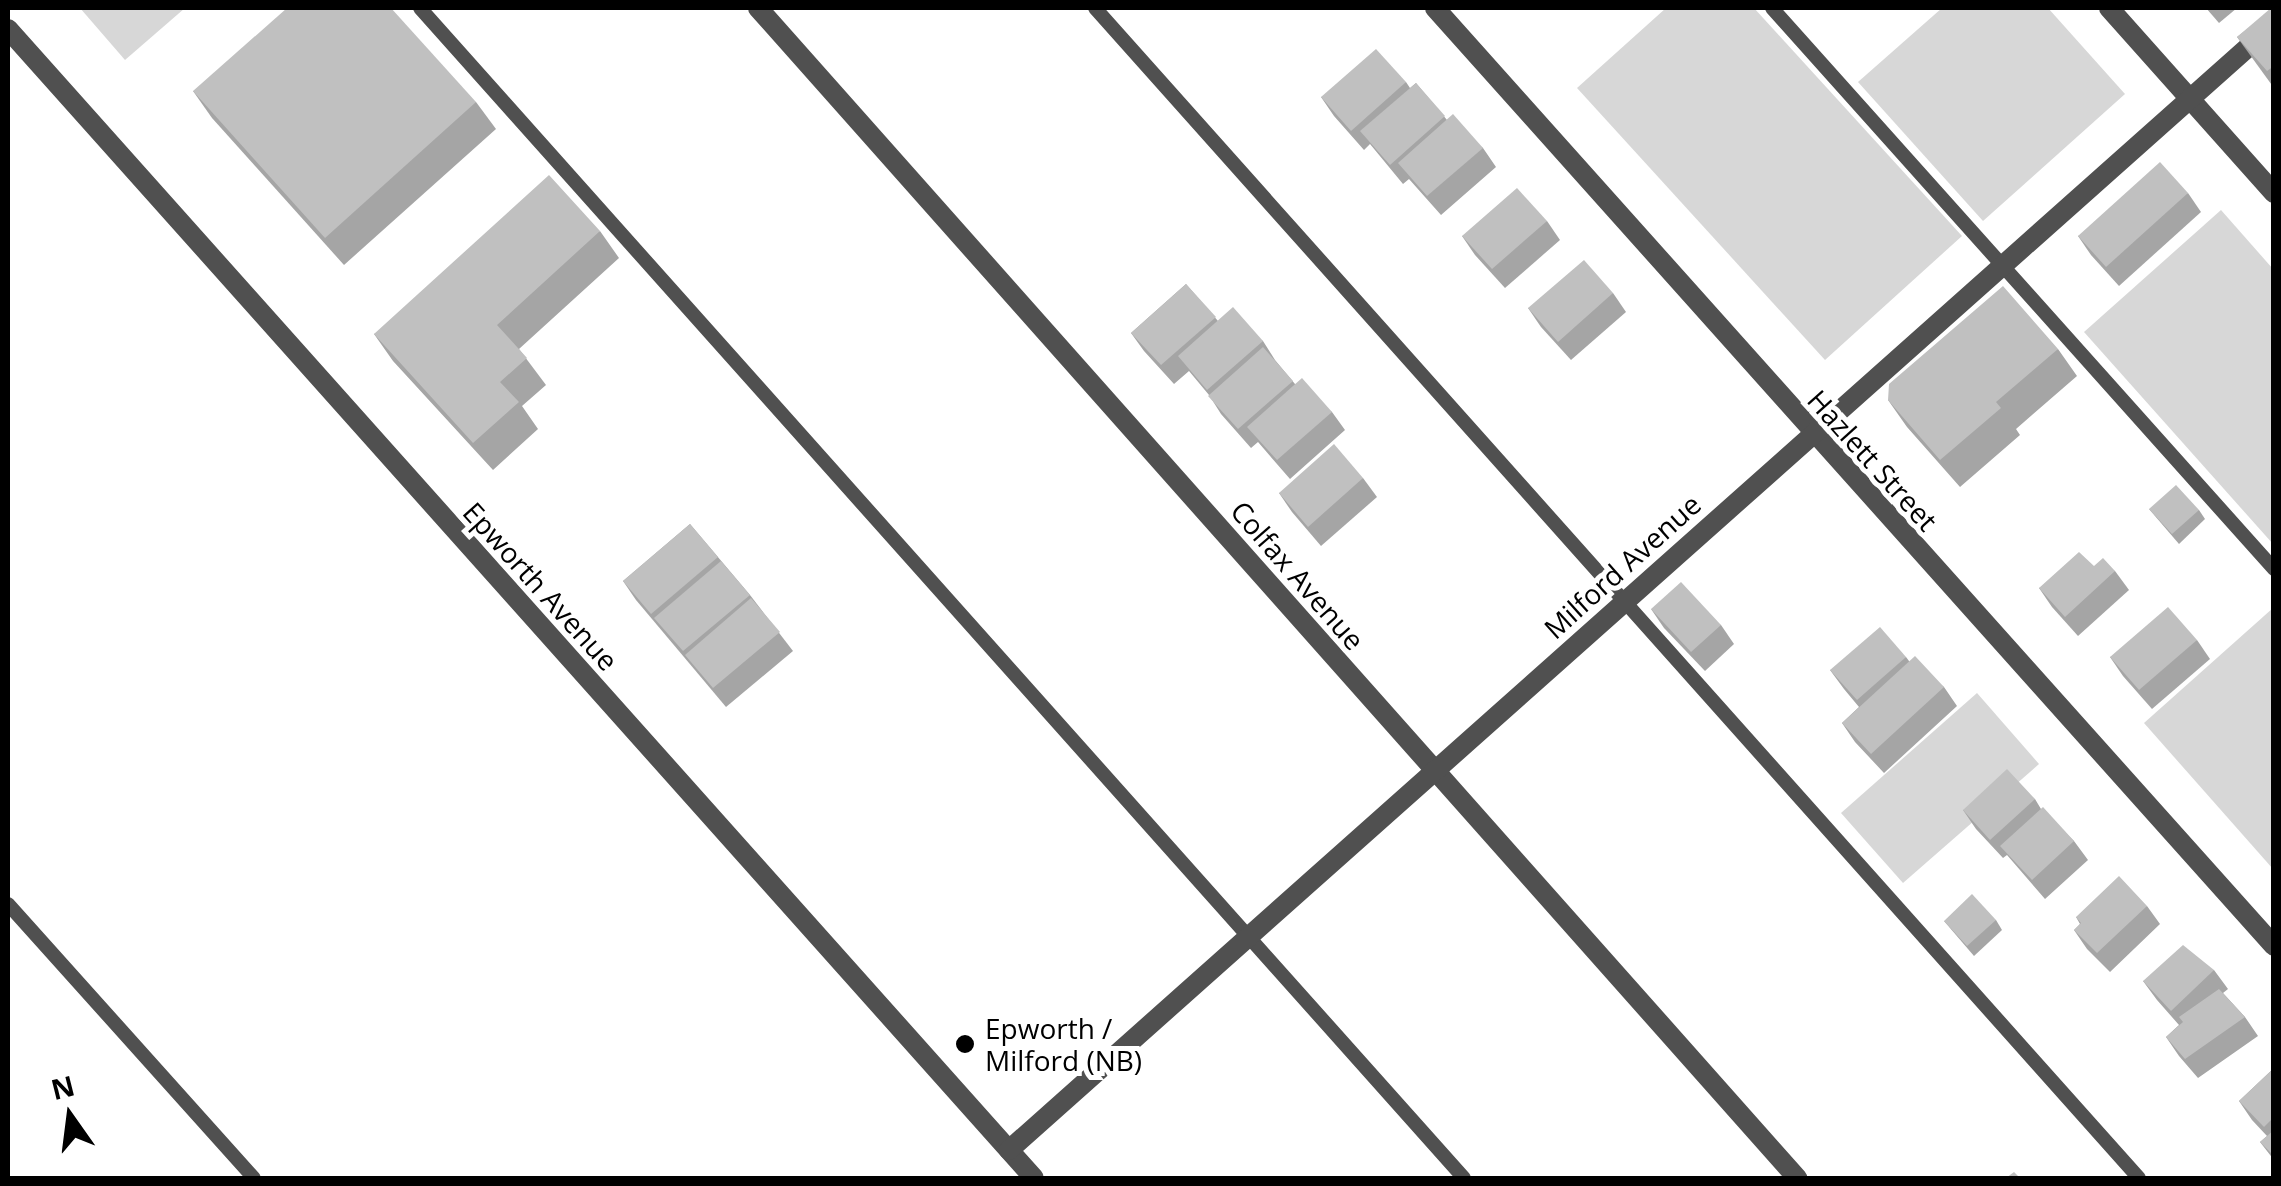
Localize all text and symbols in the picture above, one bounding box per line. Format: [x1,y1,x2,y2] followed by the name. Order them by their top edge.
[1801,383,1945,537] street label: Hazlett Street
[1537,487,1707,645] street label: Milford Avenue
[1224,494,1372,656] street label: Colfax Avenue
[457,495,625,677] street label: Epworth Avenue
[985,1011,1142,1077] place label: Epworth / Milford (NB)
[954,1033,976,1055] marker: Epworth / Milford (NB)
[20,1066,120,1166] north arrow
[47,1066,78,1108] text: N

